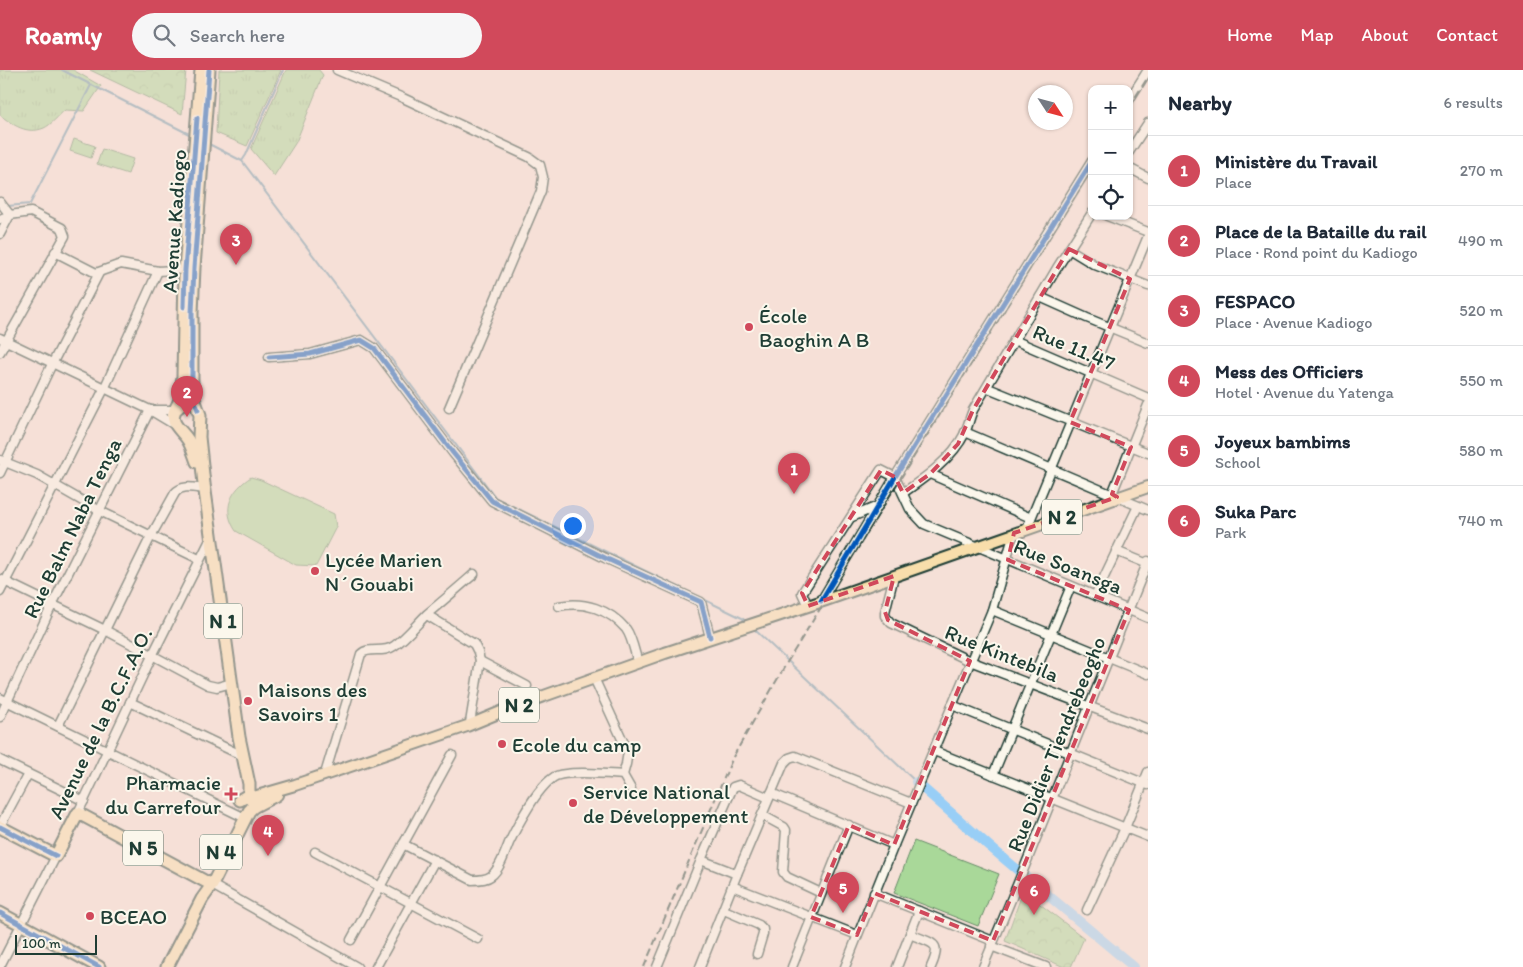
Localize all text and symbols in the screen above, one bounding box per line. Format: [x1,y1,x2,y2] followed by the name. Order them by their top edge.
[132,13,482,58] search box
[25,21,102,50] text: Roamly
[150,21,178,49] icon: search
[190,24,285,47] text: Search here
[1227,24,1273,46] text: Home
[1301,24,1334,46] text: Map
[1362,24,1408,46] text: About
[1436,24,1498,46] text: Contact
[1028,85,1073,130] north arrow
[1088,85,1133,220] map controls
[1088,85,1133,130] button: +
[1168,90,1232,115] text: Nearby
[1443,93,1503,112] text: 6 results
[1088,130,1133,175] button: −
[157,148,191,294] street label: Avenue Kadiogo
[1215,150,1377,173] text: Ministère du Travail
[1180,161,1188,180] text: 1
[1460,161,1503,180] text: 270 m
[1215,173,1252,192] text: Place
[1088,175,1133,220] button: locate
[1215,220,1427,243] text: Place de la Bataille du rail
[220,224,252,265] pin: 3
[1180,231,1188,250] text: 2
[1458,231,1503,250] text: 490 m
[1215,243,1418,262] text: Place · Rond point du Kadiogo
[1215,290,1295,313] text: FESPACO
[1180,301,1188,320] text: 3
[1459,301,1503,320] text: 520 m
[759,303,869,352] place label: École Baoghin A B
[1215,313,1372,332] text: Place · Avenue Kadiogo
[1029,319,1119,375] street label: Rue 11.47
[743,321,755,333] marker: École Baoghin A B
[1215,360,1363,383] text: Mess des Officiers
[1179,371,1189,390] text: 4
[1459,371,1503,390] text: 550 m
[171,376,203,417] pin: 2
[1215,383,1394,402] text: Hotel · Avenue du Yatenga
[1215,430,1350,453] text: Joyeux bambims
[18,434,126,622] street label: Rue Balm Naba Tenga
[1180,441,1188,460] text: 5
[1459,441,1503,460] text: 580 m
[778,453,810,494] pin: 1
[1215,453,1261,472] text: School
[1042,500,1082,534] road number: N 2
[1215,500,1296,523] text: Suka Parc
[1180,511,1188,530] text: 6
[1459,511,1503,530] text: 740 m
[560,513,586,539] your location
[1215,523,1246,542] text: Park
[1010,533,1126,599] street label: Rue Soansga
[325,547,442,596] place label: Lycée Marien N´Gouabi
[309,565,321,577] marker: Lycée Marien N´Gouabi
[204,604,242,638] road number: N 1
[941,619,1063,687] street label: Rue Kintebila
[43,623,157,823] street label: Avenue de la B.C.F.A.O.
[1001,633,1111,855] street label: Rue Didier Tiendrebeogho
[258,677,367,726] place label: Maisons des Savoirs 1
[499,688,539,722] road number: N 2
[242,695,254,707] marker: Maisons des Savoirs 1
[512,732,641,757] place label: Ecole du camp
[496,738,508,750] marker: Ecole du camp
[105,770,221,819] place label: Pharmacie du Carrefour
[583,779,748,828] place label: Service National de Développement
[225,788,237,800] marker: Pharmacie du Carrefour
[567,797,579,809] marker: Service National de Développement
[252,815,284,856] pin: 4
[123,830,163,866] road number: N 5
[200,834,242,870] road number: N 4
[827,872,859,913] pin: 5
[1018,874,1050,915] pin: 6
[100,904,167,929] place label: BCEAO
[84,910,96,922] marker: BCEAO
[15,932,98,955] scale bar
[22,935,61,952] text: 100 m

